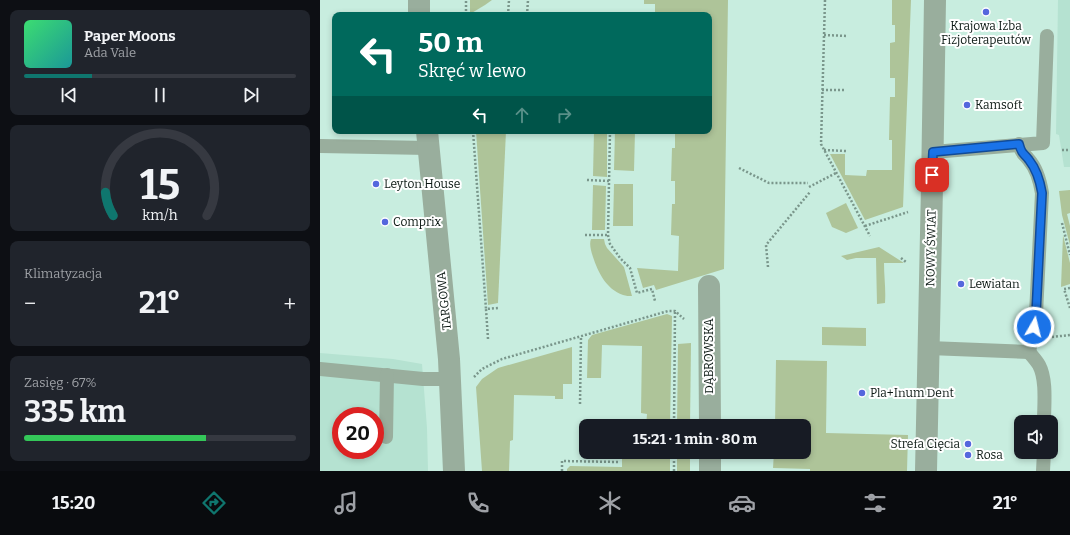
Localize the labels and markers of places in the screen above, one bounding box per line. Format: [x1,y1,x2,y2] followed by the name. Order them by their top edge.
[981,7,991,17] marker: Krajowa Izba Fizjoterapeutów
[941,19,1031,47] place label: Krajowa Izba Fizjoterapeutów
[975,98,1023,112] place label: Kamsoft
[962,100,972,110] marker: Kamsoft
[915,158,949,192] pin
[384,177,460,191] place label: Leyton House
[371,179,381,189] marker: Leyton House
[393,215,441,229] place label: Comprix
[380,217,390,227] marker: Comprix
[969,277,1020,291] place label: Lewiatan
[956,279,966,289] marker: Lewiatan
[870,386,955,400] place label: Pla+Inum Dent
[857,388,867,398] marker: Pla+Inum Dent
[890,437,960,451] place label: Strefa Cięcia
[963,439,973,449] marker: Strefa Cięcia
[976,448,1003,462] place label: Rosa
[963,450,973,460] marker: Rosa

